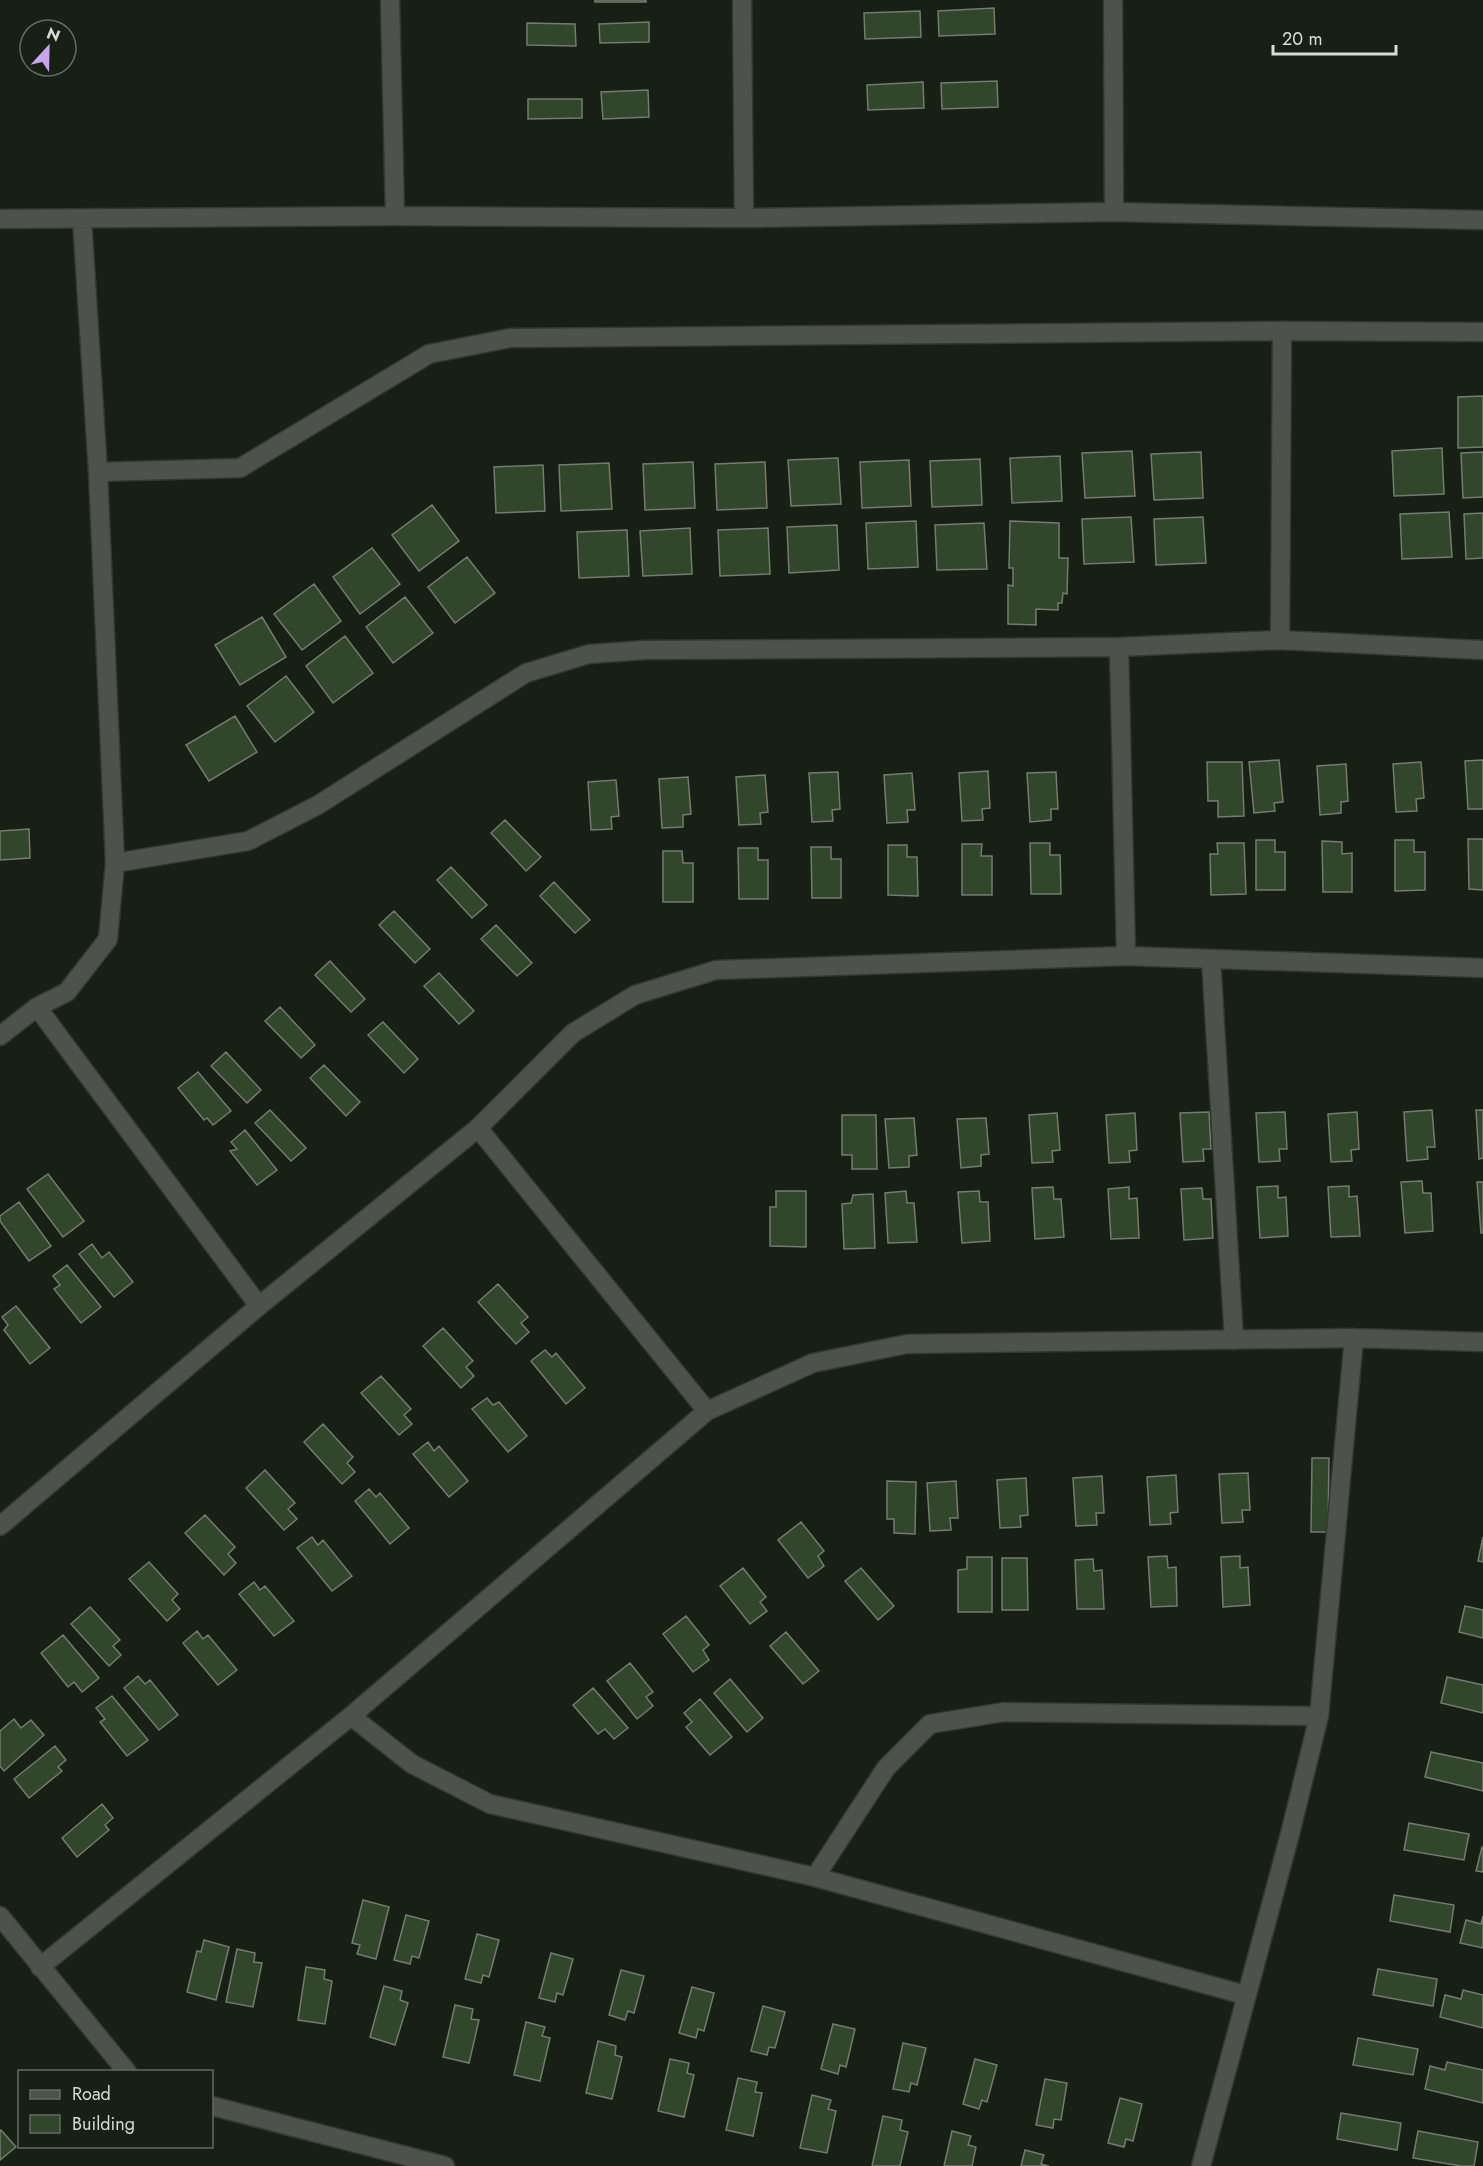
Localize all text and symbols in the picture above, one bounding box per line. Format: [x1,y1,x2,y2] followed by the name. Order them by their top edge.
[18,18,78,78] north arrow
[1273,18,1396,56] scale bar
[43,22,64,48] text: N
[1282,26,1322,52] text: 20 m
[18,2070,213,2148] legend
[72,2081,111,2107] text: Road
[72,2111,135,2137] text: Building

